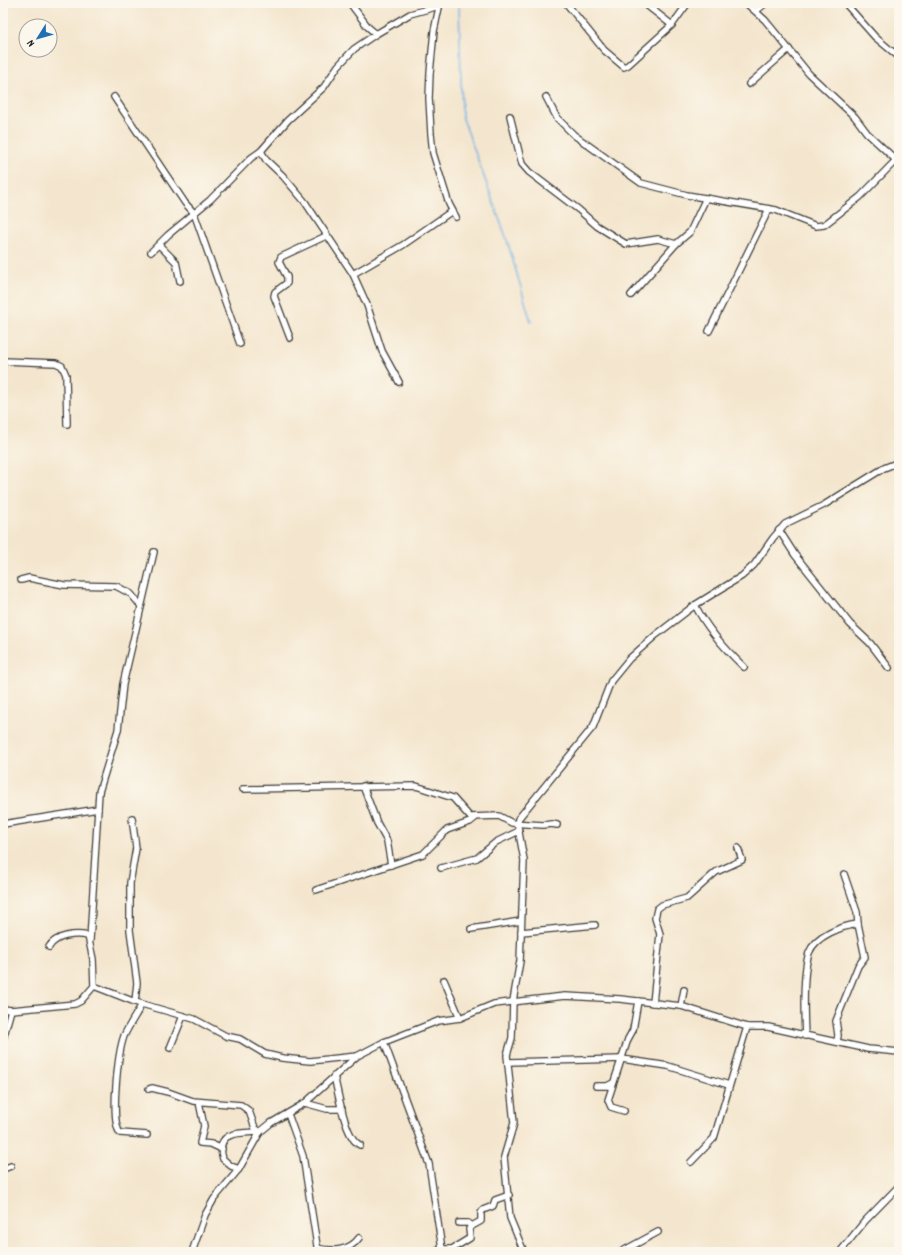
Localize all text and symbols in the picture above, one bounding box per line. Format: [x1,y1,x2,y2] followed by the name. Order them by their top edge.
[18,18,58,58] north arrow
[23,35,40,50] text: N

